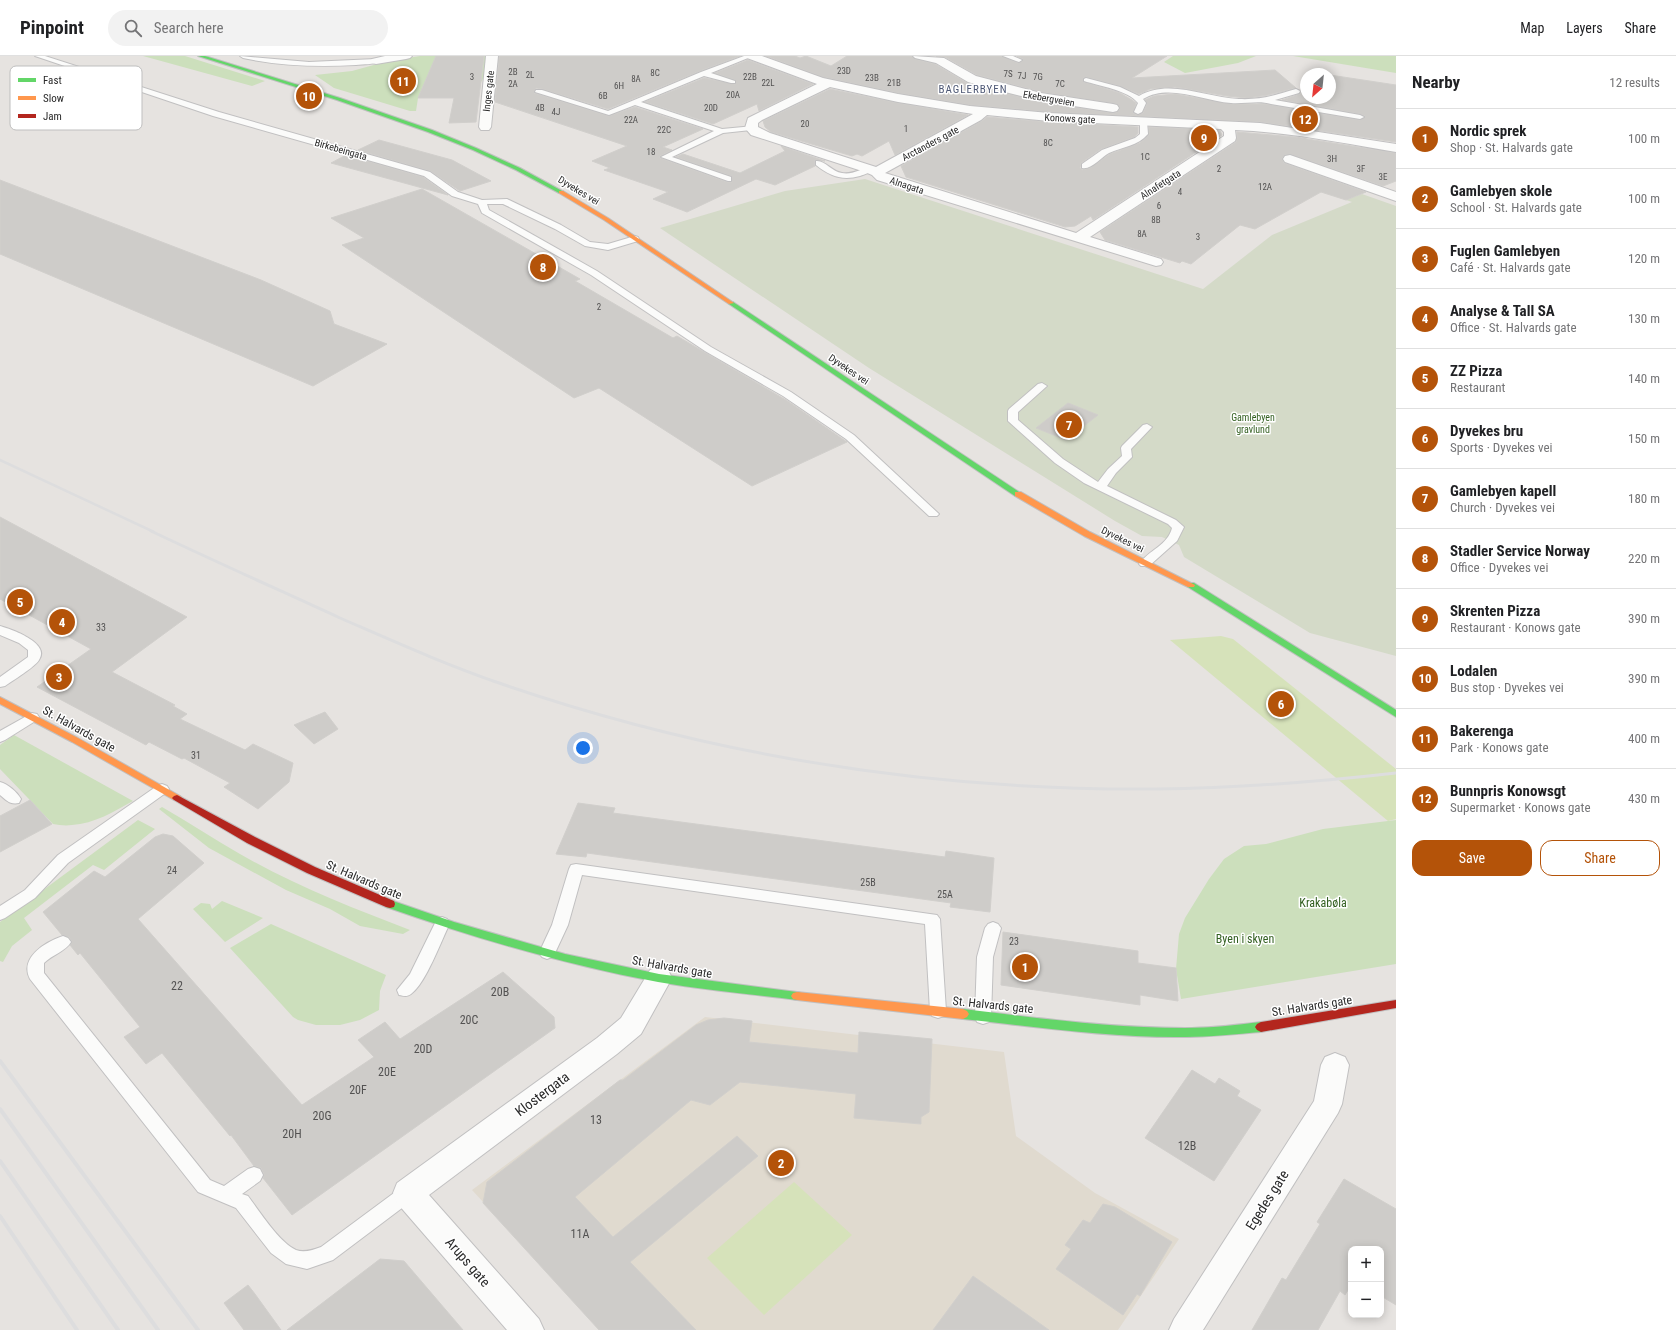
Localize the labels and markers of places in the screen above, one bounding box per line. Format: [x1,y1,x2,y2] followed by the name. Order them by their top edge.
[390,66,416,96] pin: 11
[296,81,322,111] pin: 10
[1292,104,1318,134] pin: 12
[1191,123,1217,153] pin: 9
[530,252,556,282] pin: 8
[1056,410,1082,440] pin: 7
[7,587,33,617] pin: 5
[49,607,75,637] pin: 4
[46,662,72,692] pin: 3
[1268,689,1294,719] pin: 6
[1012,952,1038,982] pin: 1
[768,1148,794,1178] pin: 2

